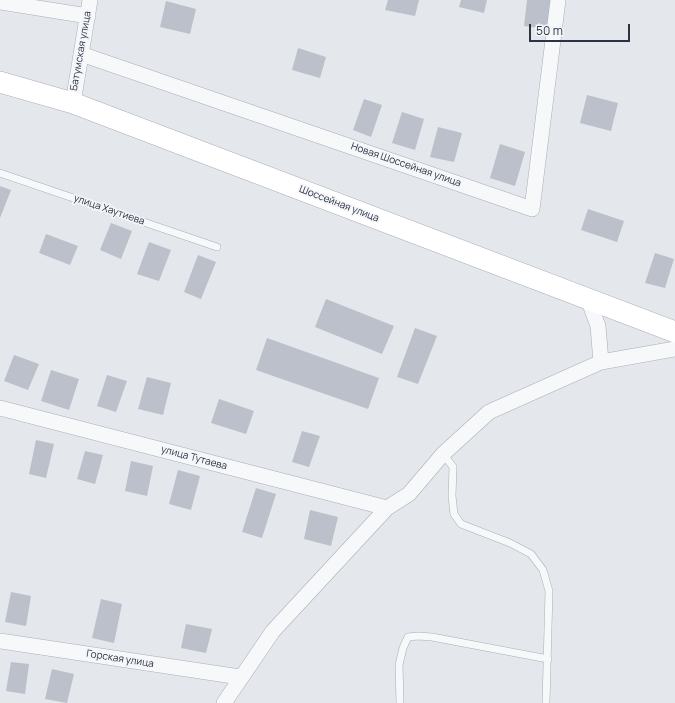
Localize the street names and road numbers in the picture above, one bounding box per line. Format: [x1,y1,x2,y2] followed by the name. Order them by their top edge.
[68,10,94,92] street label: Батумская улица
[349,140,463,190] street label: Новая Шоссейная улица
[297,183,381,225] street label: Шоссейная улица
[72,192,146,228] street label: улица Хаутиева
[160,443,228,473] street label: улица Тутаева
[85,648,155,670] street label: Горская улица

